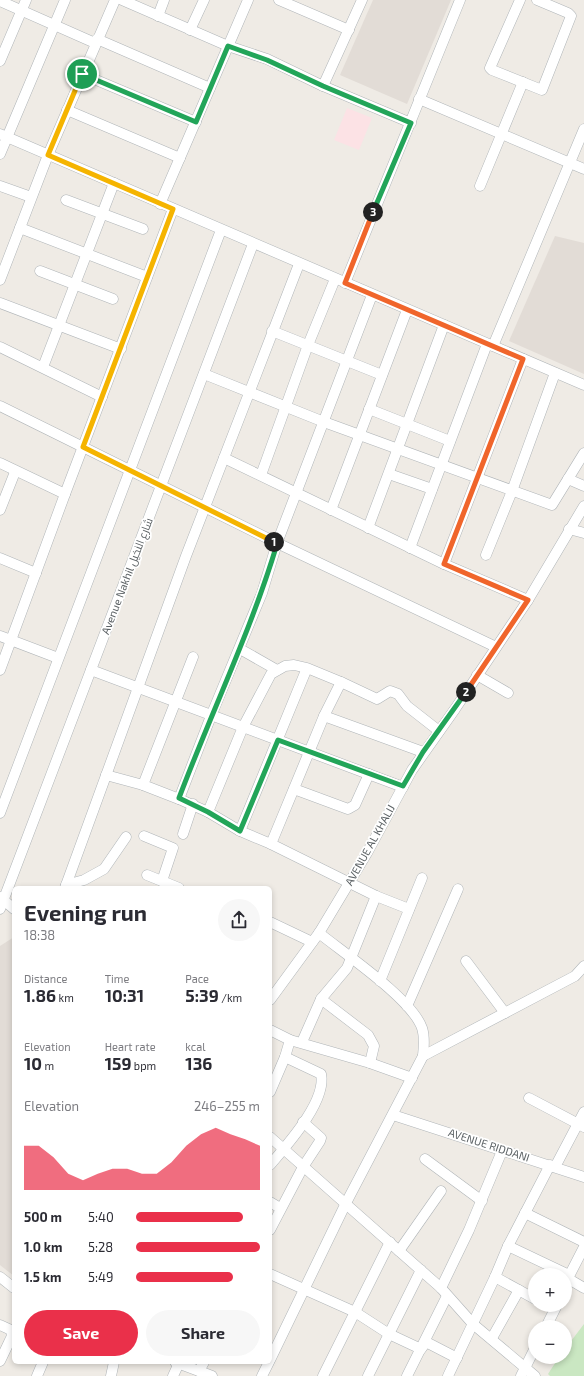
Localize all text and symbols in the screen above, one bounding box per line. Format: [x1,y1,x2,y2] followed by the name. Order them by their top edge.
[65,57,99,91] pin
[71,63,93,85] icon: arrive
[363,202,383,222] pin: 3
[370,205,376,218] text: 3
[98,516,157,637] street label: Avenue Nakhil شارع النخيل
[264,532,284,552] pin: 1
[272,535,276,548] text: 1
[456,682,476,702] pin: 2
[463,685,469,698] text: 2
[342,802,397,887] street label: AVENUE AL KHALIJ
[24,899,147,925] text: Evening run
[218,899,260,941] button: share
[24,927,55,943] text: 18:38
[24,972,67,985] text: Distance
[105,972,129,985] text: Time
[185,972,209,985] text: Pace
[24,985,56,1005] text: 1.86
[105,985,144,1005] text: 10:31
[185,985,219,1005] text: 5:39
[56,991,74,1004] text: km
[219,991,242,1004] text: /km
[24,1040,71,1053] text: Elevation
[105,1040,156,1053] text: Heart rate
[185,1040,205,1053] text: kcal
[24,1053,42,1073] text: 10
[105,1053,131,1073] text: 159
[185,1053,212,1073] text: 136
[42,1059,54,1072] text: m
[131,1059,156,1072] text: bpm
[24,1098,79,1114] text: Elevation
[194,1098,260,1114] text: 246–255 m
[447,1125,531,1164] street label: AVENUE RIDDANI
[24,1209,62,1225] text: 500 m
[88,1209,114,1225] text: 5:40
[24,1239,63,1255] text: 1.0 km
[88,1239,113,1255] text: 5:28
[528,1268,572,1364] map controls
[528,1268,572,1312] button: +
[24,1269,62,1285] text: 1.5 km
[88,1269,113,1285] text: 5:49
[24,1310,138,1356] button: Save
[146,1310,260,1356] button: Share
[528,1320,572,1364] button: −

